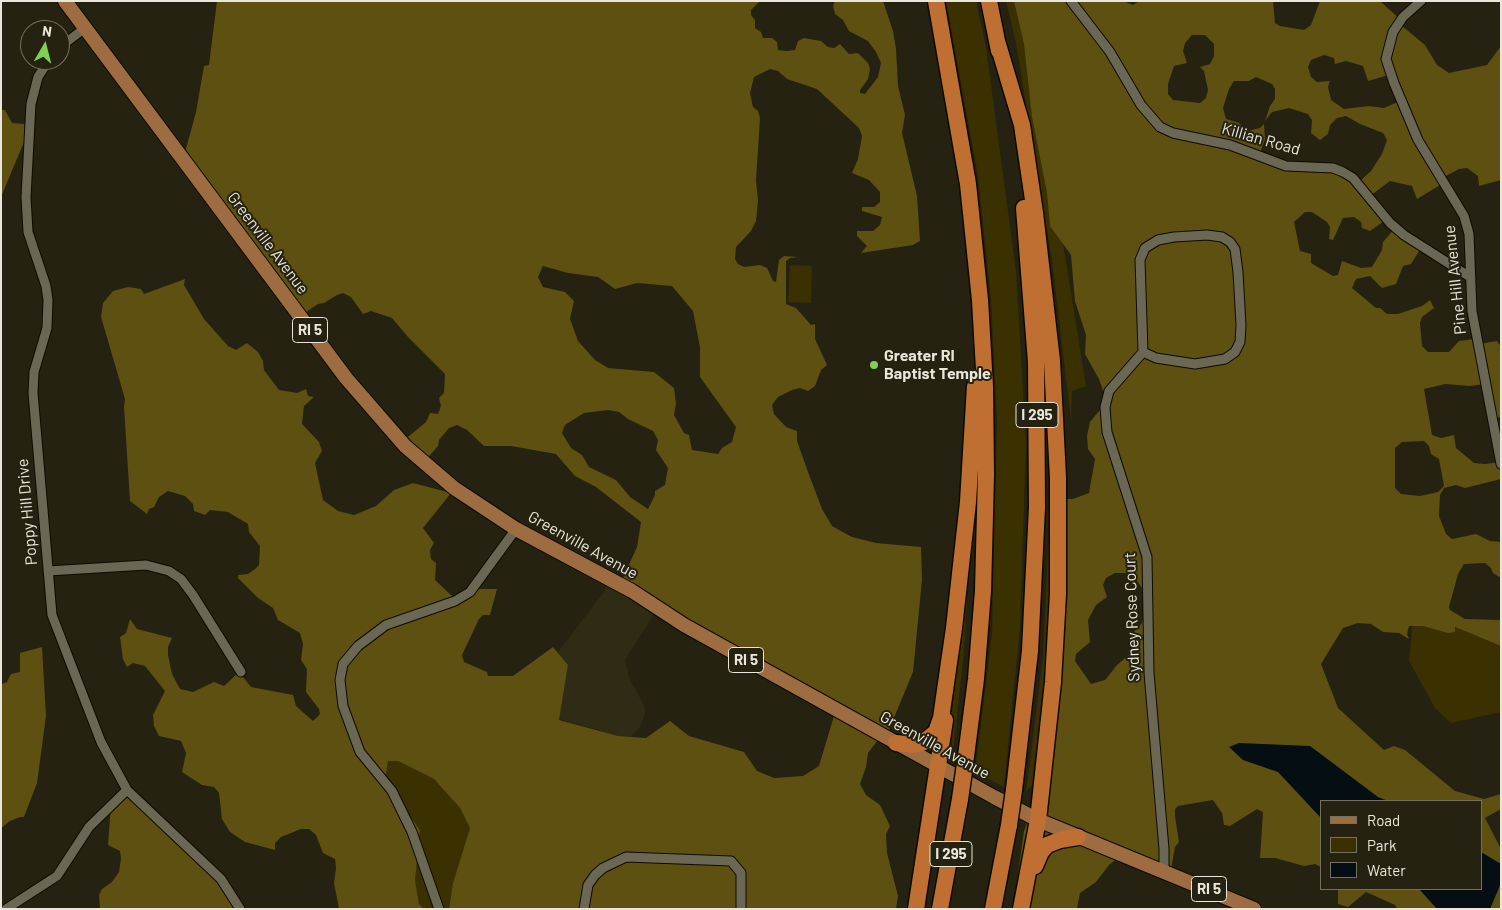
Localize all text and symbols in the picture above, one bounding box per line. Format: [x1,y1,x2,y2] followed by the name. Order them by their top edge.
[20,20,70,70] north arrow
[41,22,53,40] text: N
[1220,119,1302,159] street label: Killian Road
[223,188,313,298] street label: Greenville Avenue
[1440,224,1470,336] street label: Pine Hill Avenue
[292,318,328,342] road number: RI 5
[884,346,991,384] place label: Greater RI Baptist Temple
[868,359,880,371] marker: Greater RI Baptist Temple
[1016,402,1058,428] road number: I 295
[13,458,41,566] street label: Poppy Hill Drive
[525,507,641,583] street label: Greenville Avenue
[1120,552,1144,682] street label: Sydney Rose Court
[728,648,764,672] road number: RI 5
[877,707,993,783] street label: Greenville Avenue
[1320,800,1482,890] legend
[1367,811,1400,829] text: Road
[1367,836,1396,854] text: Park
[930,842,972,866] road number: I 295
[1367,861,1406,879] text: Water
[1192,876,1226,902] road number: RI 5

